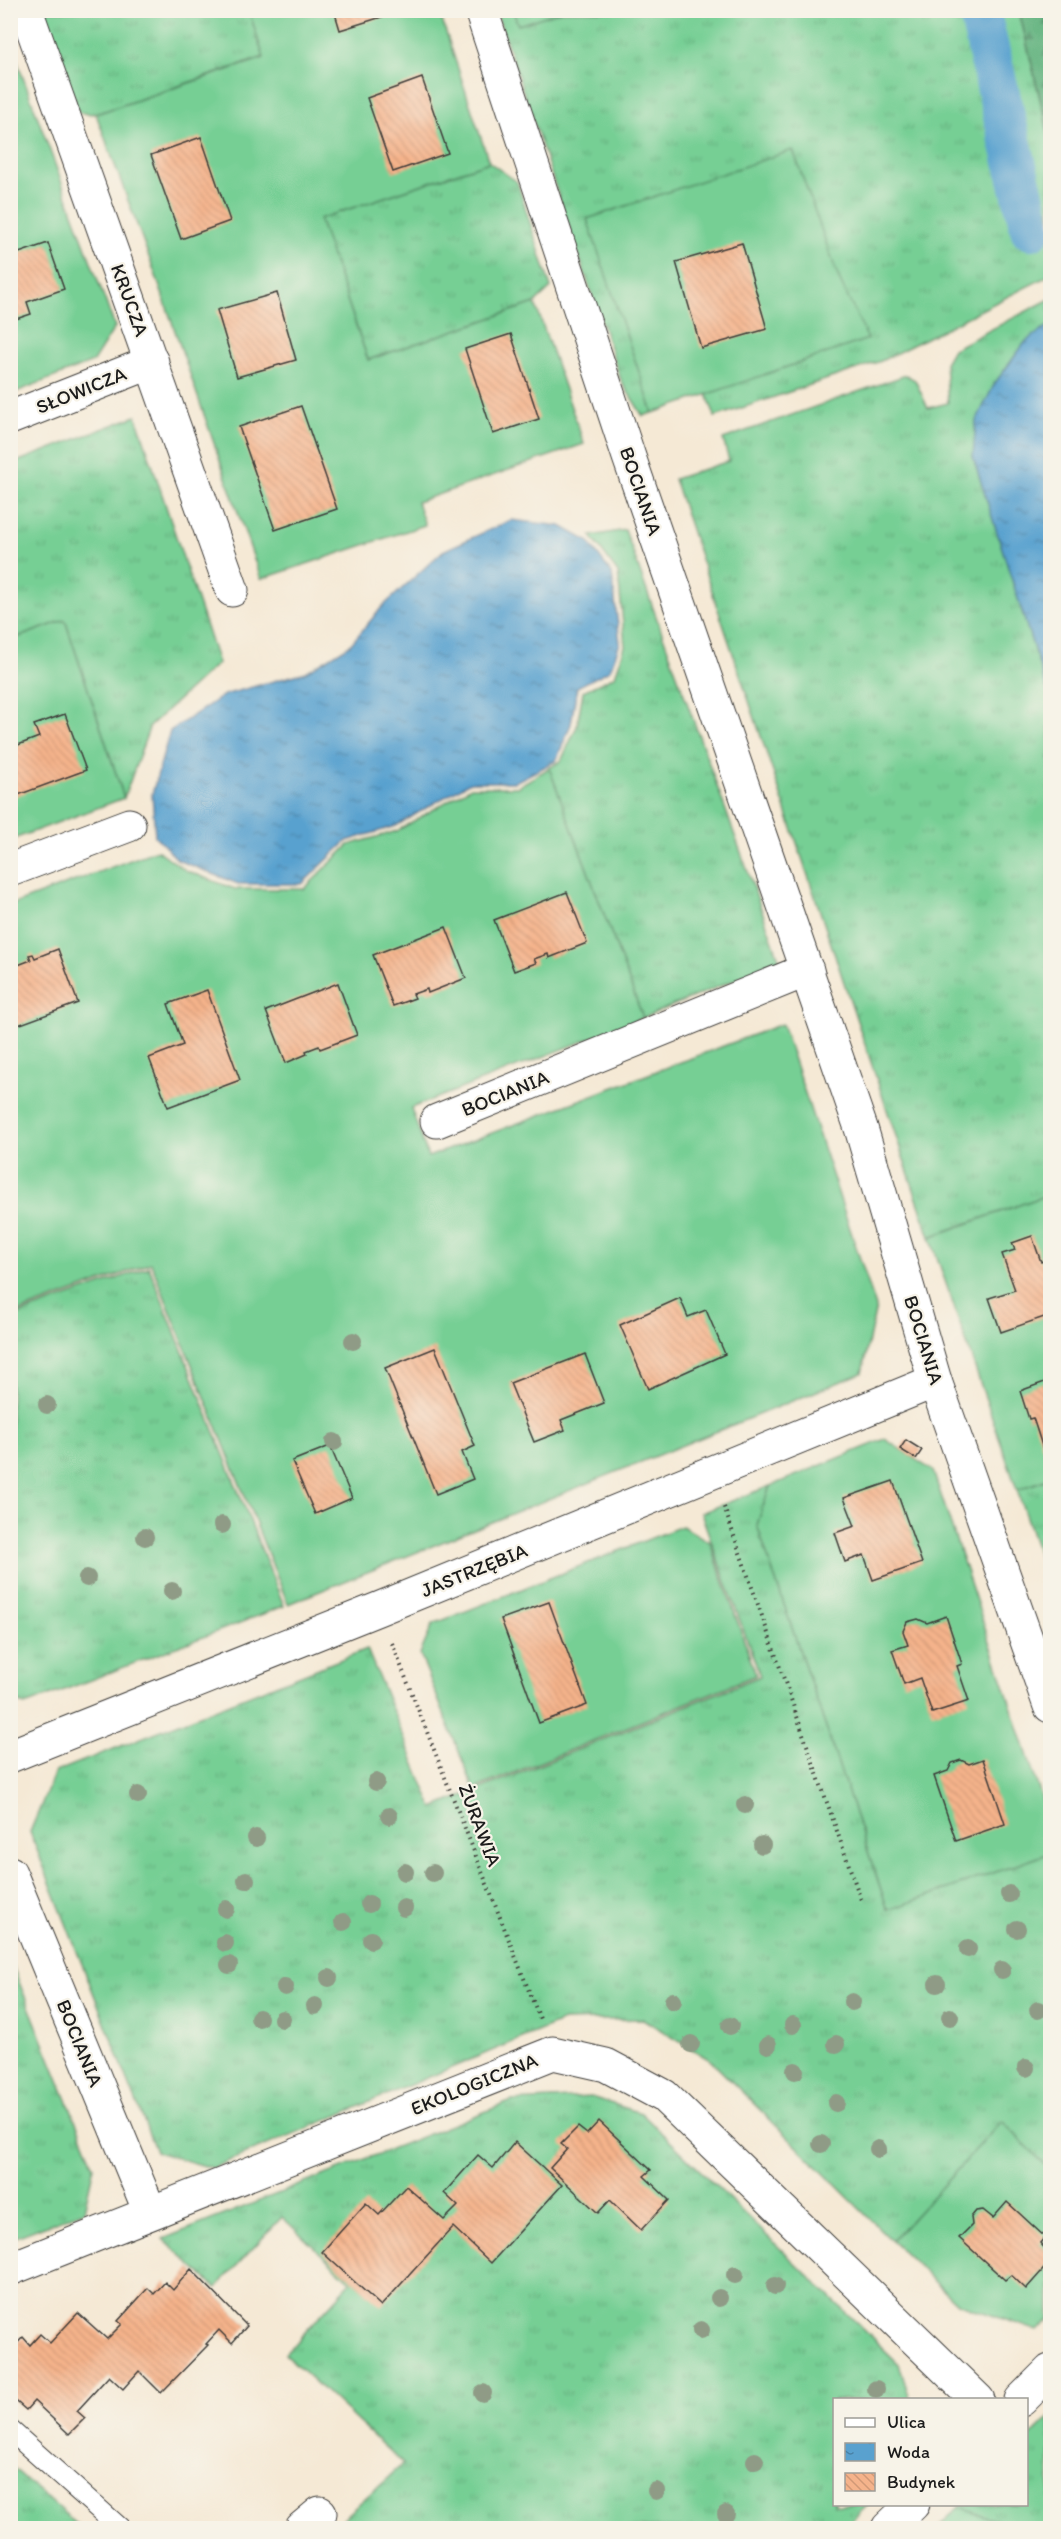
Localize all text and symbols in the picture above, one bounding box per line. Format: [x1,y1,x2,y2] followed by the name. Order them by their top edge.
[106,260,154,340] street label: KRUCZA
[32,361,130,419] street label: SŁOWICZA
[615,444,667,539] street label: BOCIANIA
[458,1065,552,1121] street label: BOCIANIA
[899,1292,949,1388] street label: BOCIANIA
[417,1538,531,1602] street label: JASTRZĘBIA
[453,1780,507,1870] street label: ŻURAWIA
[52,1996,108,2090] street label: BOCIANIA
[407,2048,541,2120] street label: EKOLOGICZNA
[833,2398,1028,2506] legend
[887,2411,926,2433] text: Ulica
[887,2441,930,2463] text: Woda
[887,2471,956,2493] text: Budynek

